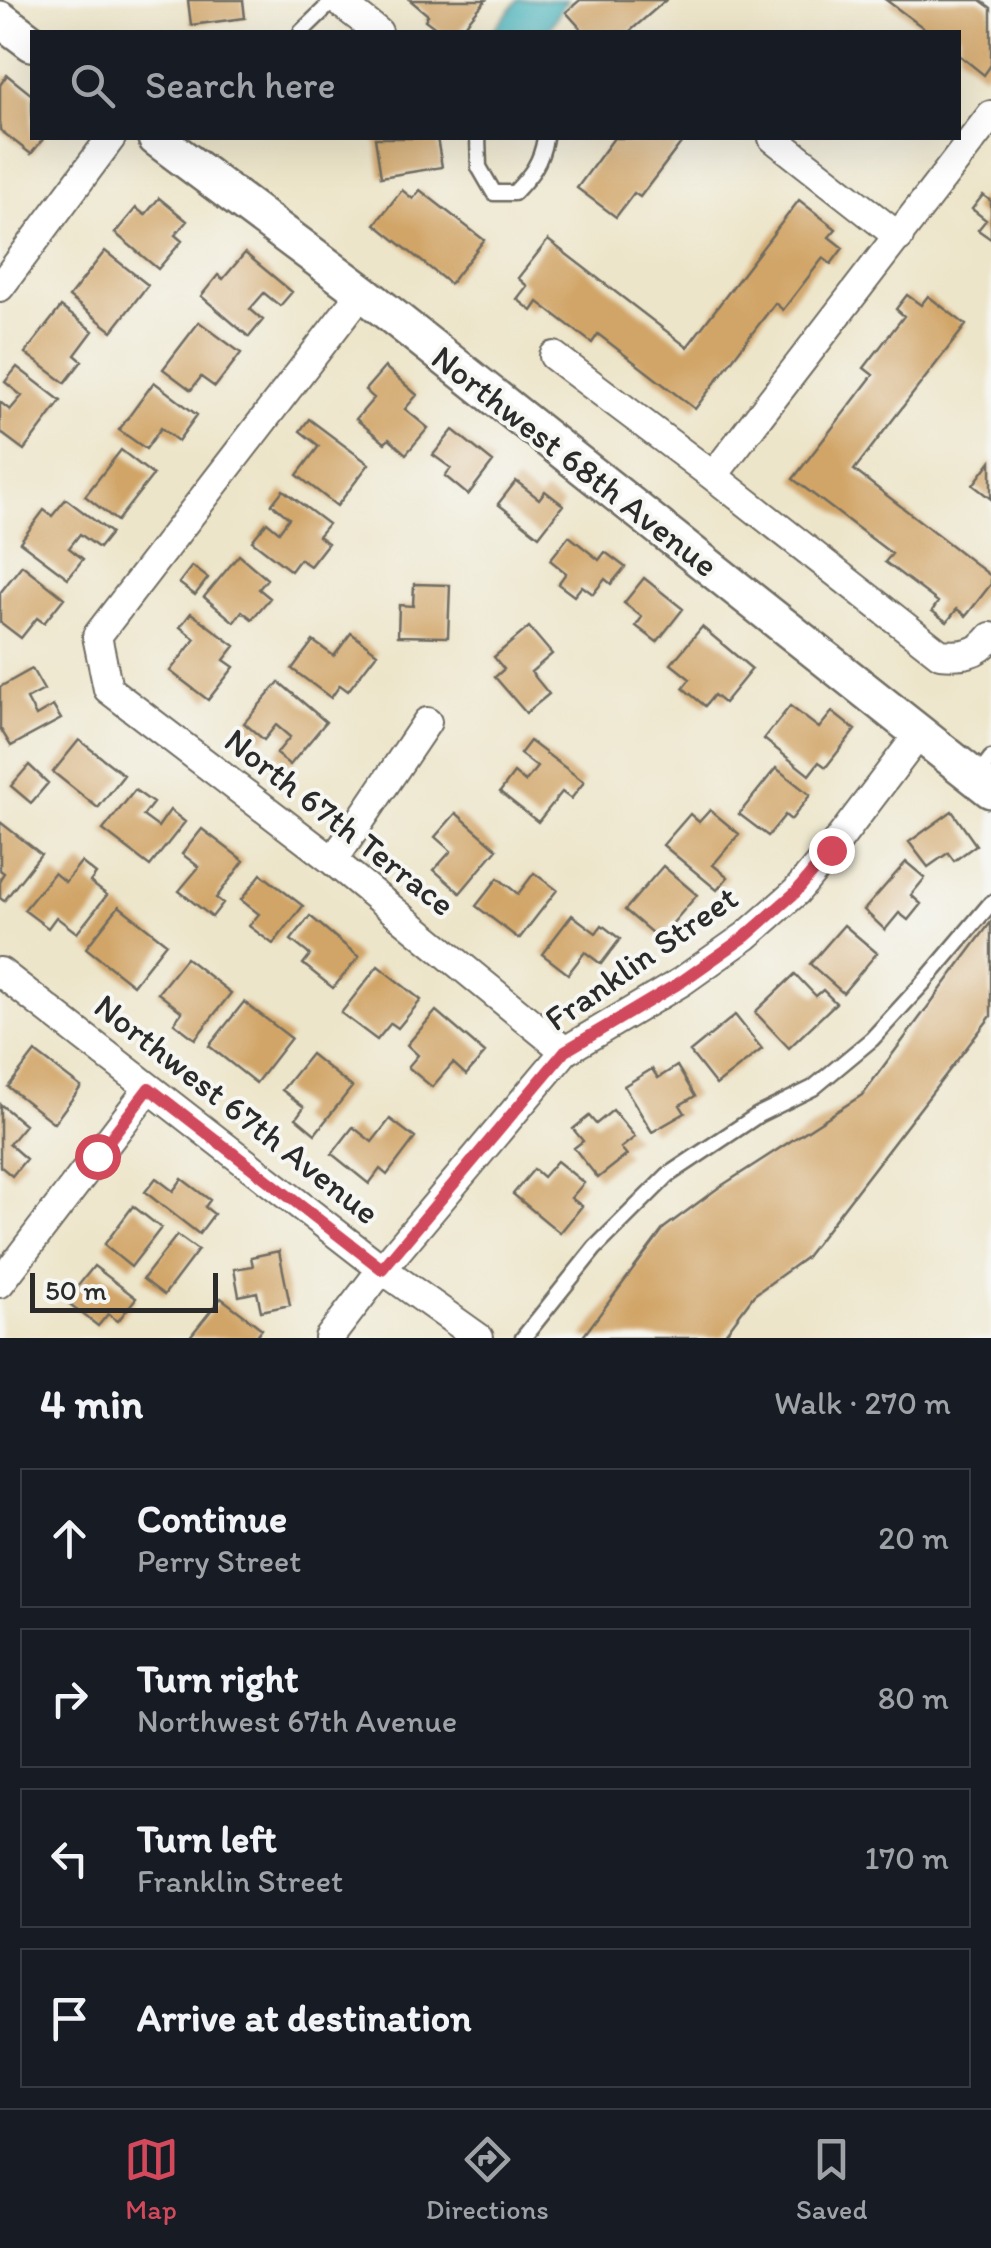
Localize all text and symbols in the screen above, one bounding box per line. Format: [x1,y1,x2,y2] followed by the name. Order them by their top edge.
[30,30,961,140] search box
[65,58,120,113] icon: search
[145,62,336,108] text: Search here
[423,336,727,586] street label: Northwest 68th Avenue
[217,719,463,925] street label: North 67th Terrace
[809,828,855,874] route end
[537,876,745,1040] street label: Franklin Street
[86,985,388,1233] street label: Northwest 67th Avenue
[75,1134,121,1180] route start
[30,1268,218,1312] scale bar
[45,1273,107,1307] text: 50 m
[40,1378,143,1429] text: 4 min
[774,1384,951,1422] text: Walk · 270 m
[137,1496,287,1542] text: Continue
[42,1511,97,1566] icon: ahead
[878,1519,949,1557] text: 20 m
[137,1542,301,1580] text: Perry Street
[137,1656,299,1702] text: Turn right
[42,1671,97,1726] icon: right
[878,1679,949,1717] text: 80 m
[137,1702,457,1740] text: Northwest 67th Avenue
[137,1816,277,1862] text: Turn left
[42,1831,97,1886] icon: left
[864,1839,949,1877] text: 170 m
[137,1862,343,1900] text: Franklin Street
[42,1991,97,2046] icon: arrive
[137,1995,472,2041] text: Arrive at destination
[124,2132,179,2226] tab: Map
[426,2132,549,2226] tab: Directions
[796,2132,867,2226] tab: Saved

